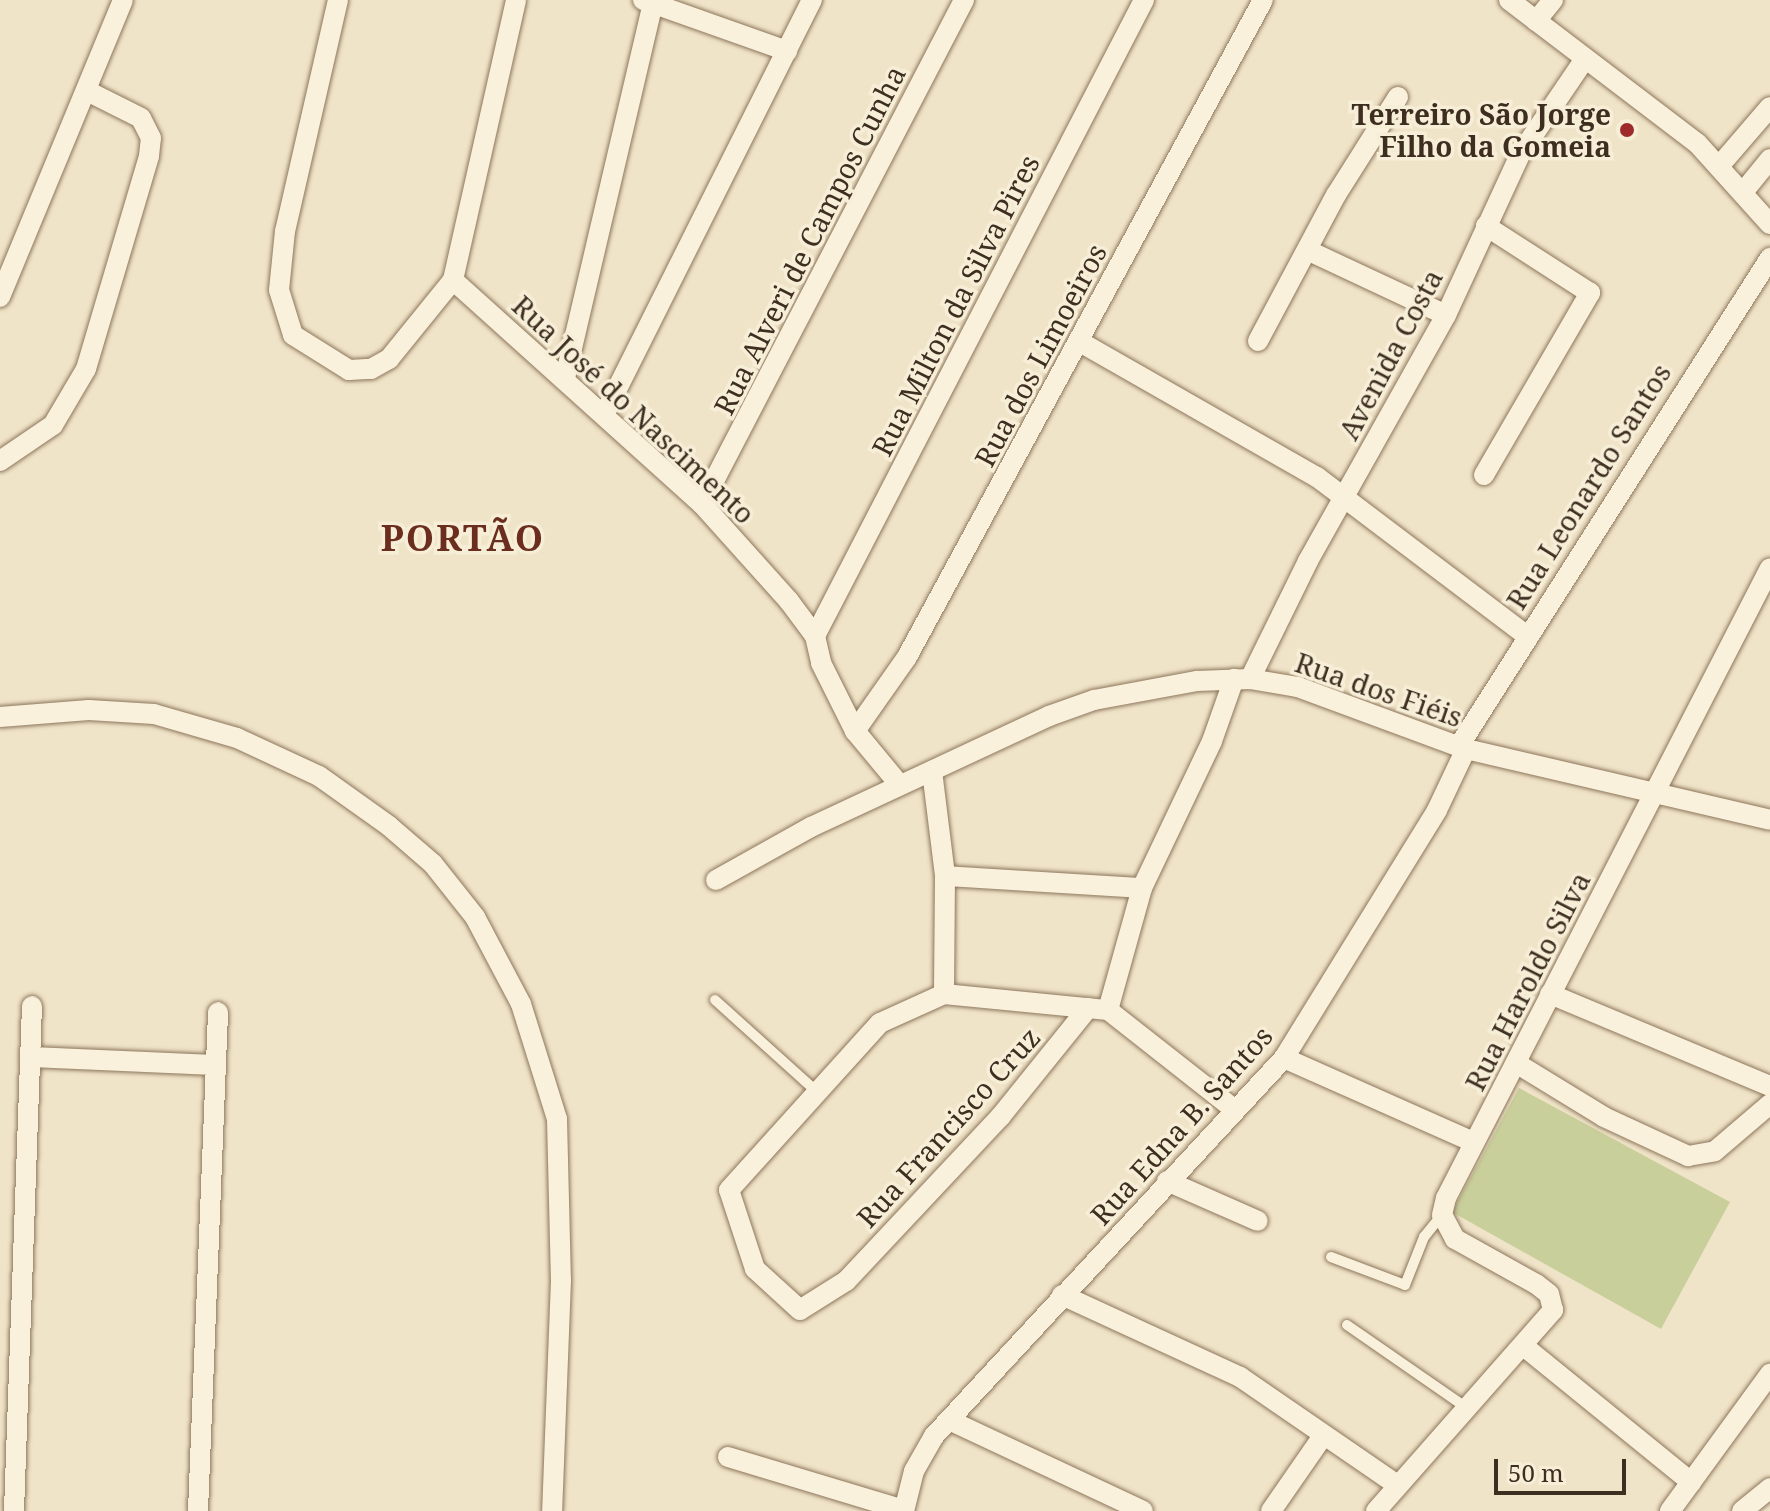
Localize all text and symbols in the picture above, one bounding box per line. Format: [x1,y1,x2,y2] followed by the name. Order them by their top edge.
[706,60,912,420] street label: Rua Alveri de Campos Cunha
[1351,97,1611,163] place label: Terreiro São Jorge Filho da Gomeia
[1618,121,1636,139] marker: Terreiro São Jorge Filho da Gomeia
[864,149,1046,461] street label: Rua Milton da Silva Pires
[967,238,1113,472] street label: Rua dos Limoeiros
[1331,263,1449,445] street label: Avenida Costa
[506,288,762,530] street label: Rua José do Nascimento
[1499,357,1677,615] street label: Rua Leonardo Santos
[381,516,545,560] district label: PORTÃO
[1291,645,1467,733] street label: Rua dos Fiéis
[1457,866,1597,1096] street label: Rua Haroldo Silva
[1083,1019,1279,1231] street label: Rua Edna B. Santos
[849,1020,1047,1234] street label: Rua Francisco Cruz
[1498,1443,1630,1493] scale bar
[1508,1456,1564,1489] text: 50 m

